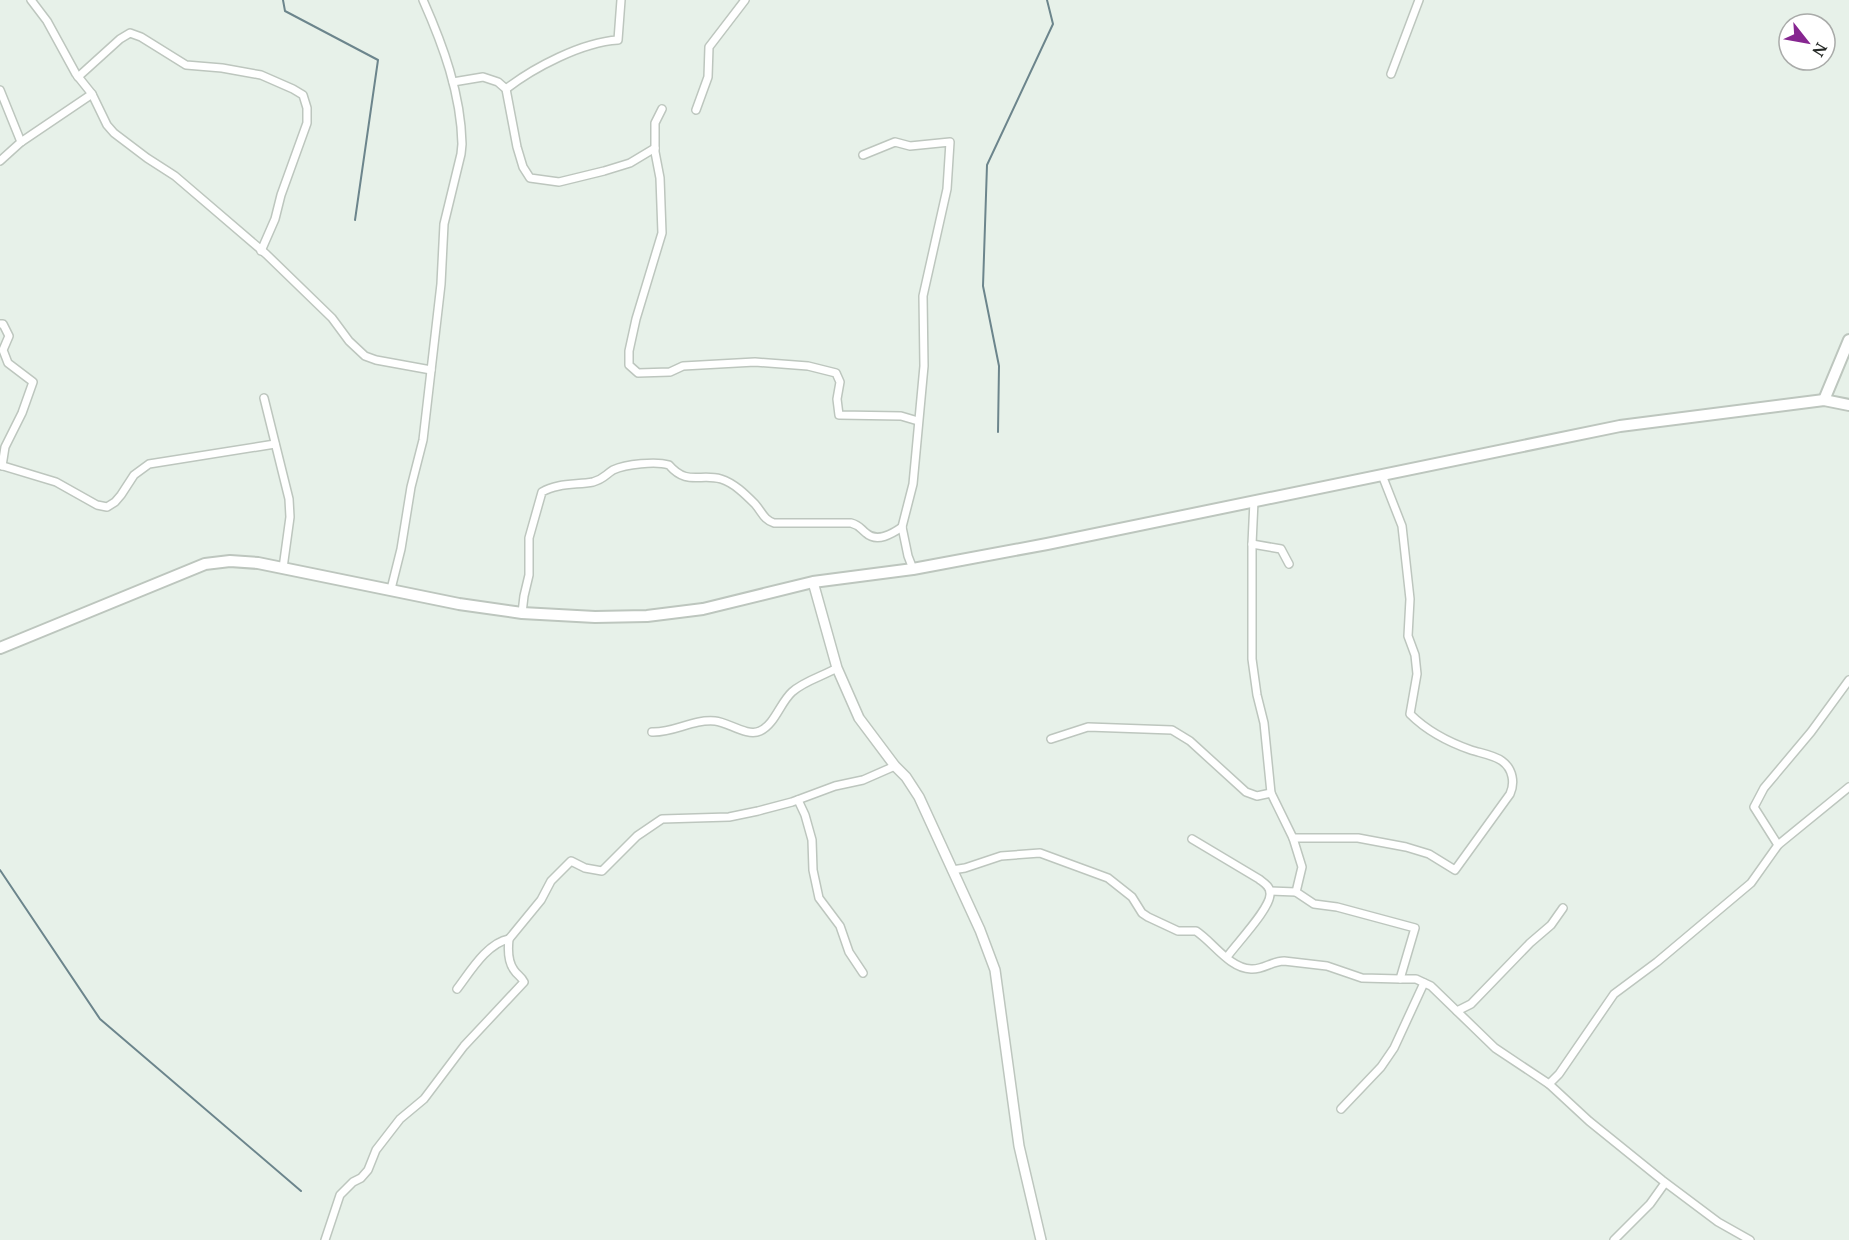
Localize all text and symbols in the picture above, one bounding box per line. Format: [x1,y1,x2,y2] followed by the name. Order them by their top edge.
[1777,12,1837,72] north arrow
[1807,39,1833,61] text: N

